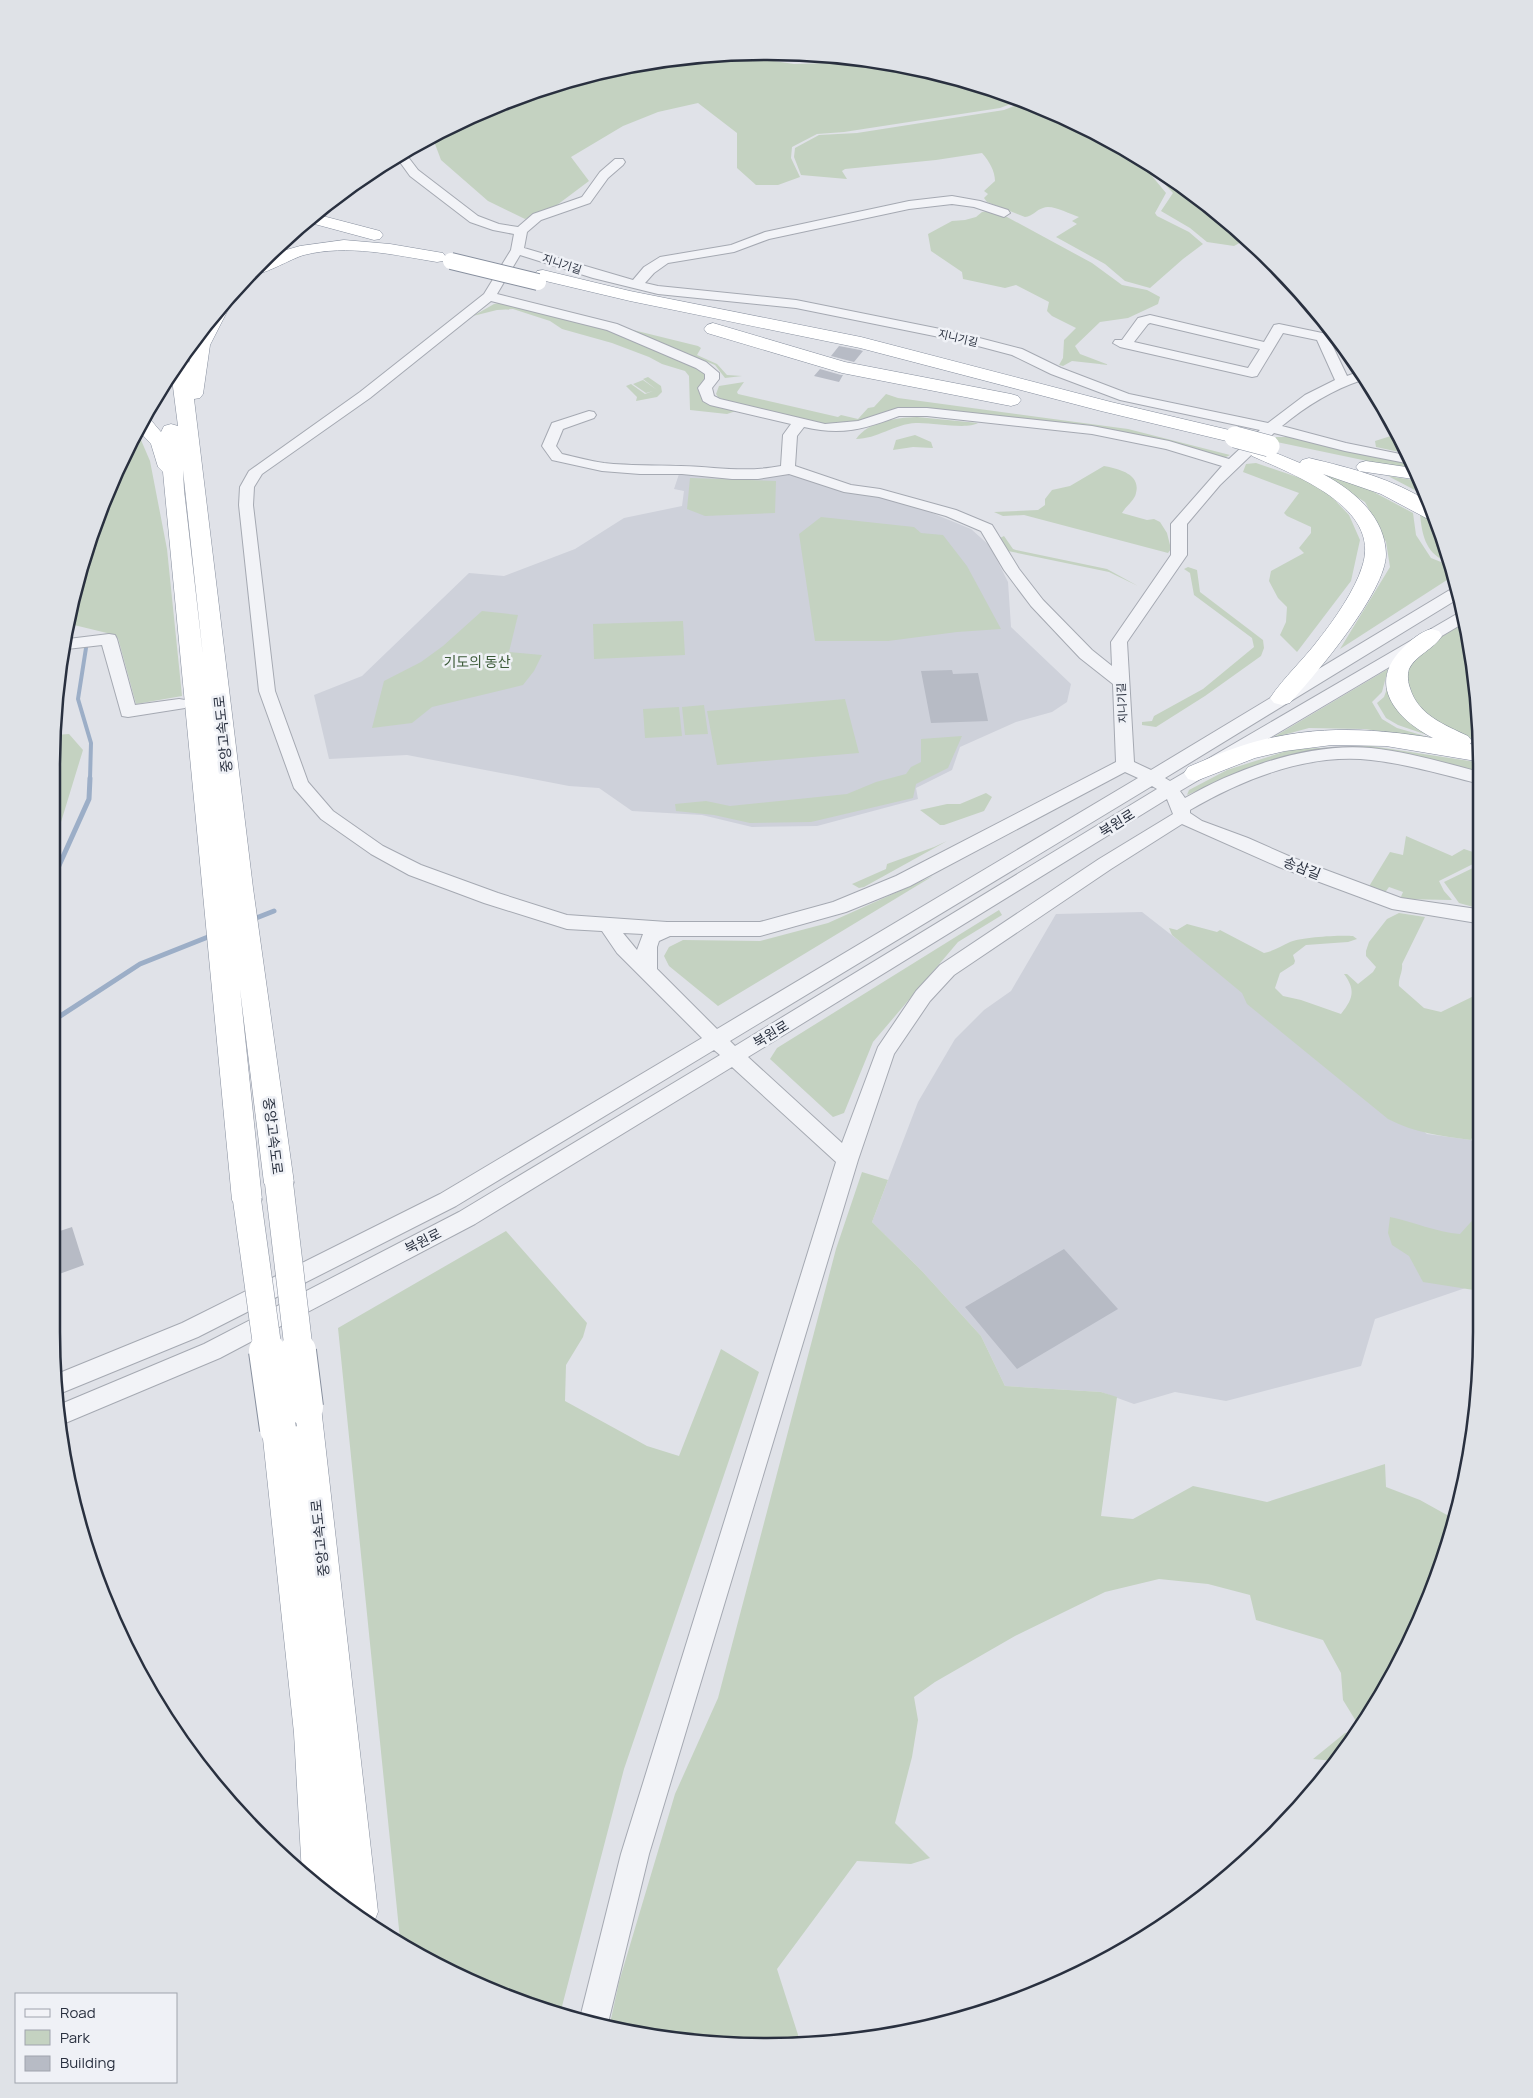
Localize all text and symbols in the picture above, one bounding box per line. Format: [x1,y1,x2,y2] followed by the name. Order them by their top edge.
[541,250,584,277] street label: 지니기길
[937,326,980,349] street label: 지니기길
[443,652,511,671] park label: 기도의 동산
[1113,682,1130,724] street label: 지니기길
[209,695,236,773] street label: 중앙고속도로
[1095,804,1138,841] street label: 북원로
[1281,852,1324,883] street label: 송삼길
[749,1015,792,1052] street label: 북원로
[259,1096,288,1176] street label: 중앙고속도로
[401,1223,444,1258] street label: 북원로
[306,1499,333,1577] street label: 중앙고속도로
[15,1993,178,2083] legend
[60,2002,96,2023] text: Road
[60,2027,90,2048] text: Park
[60,2052,115,2073] text: Building

